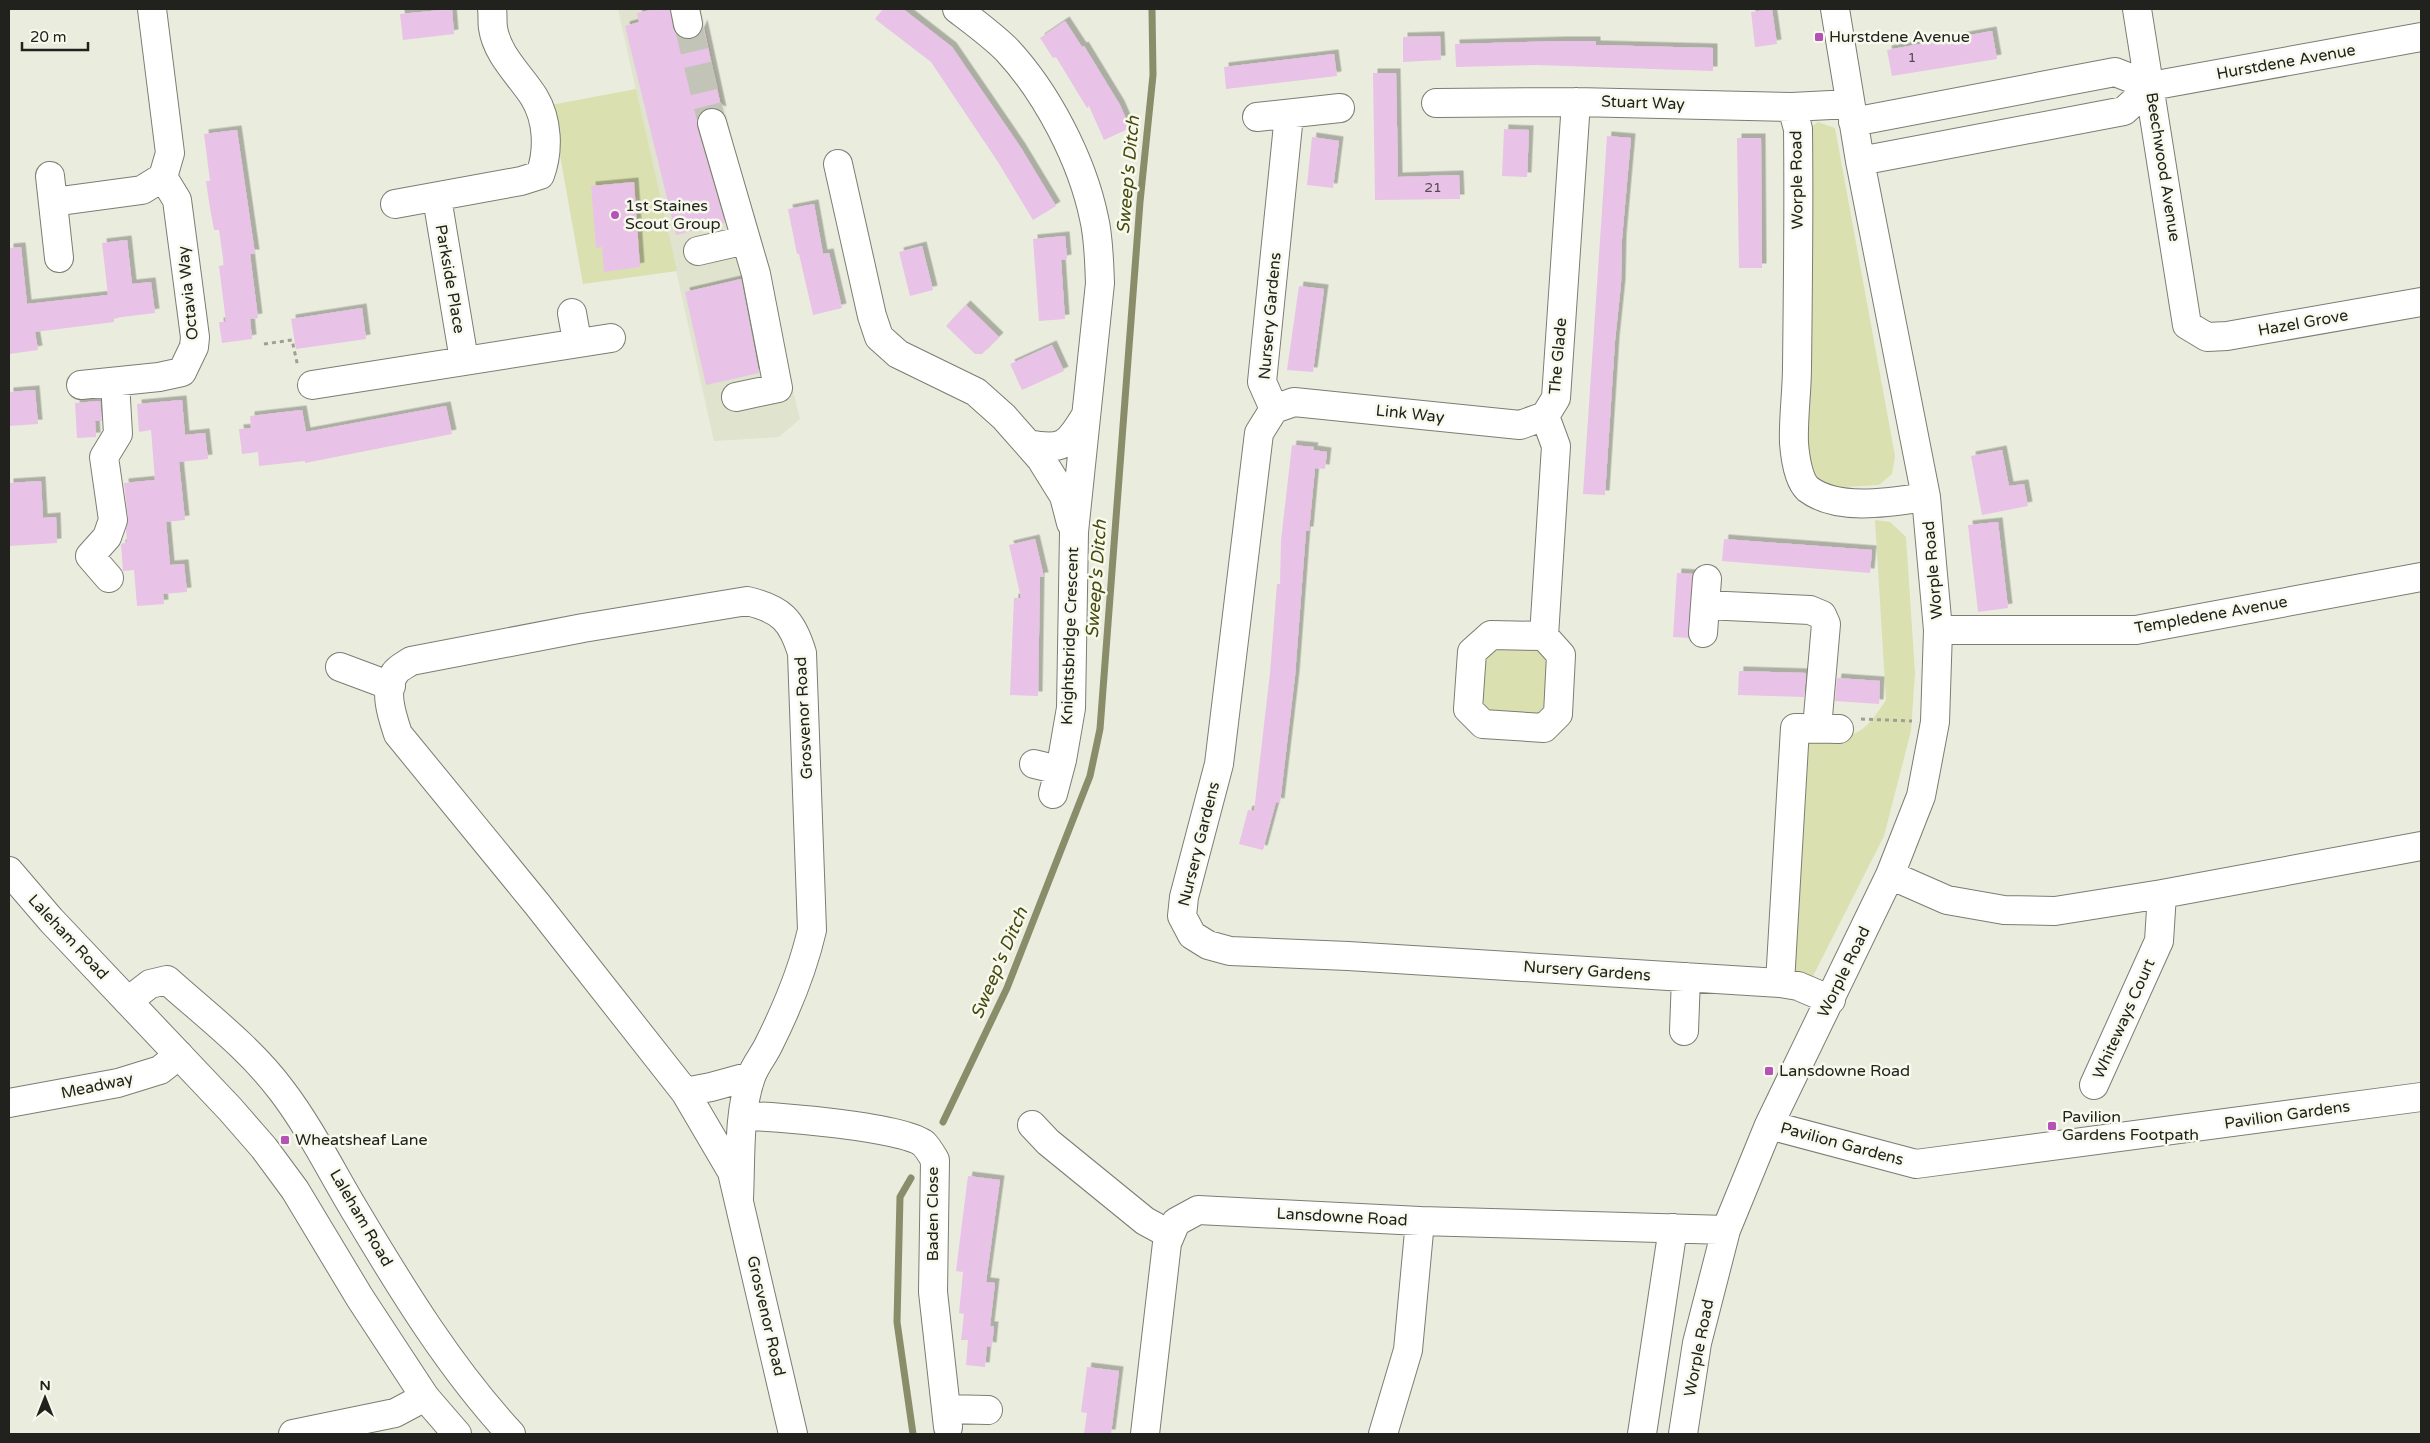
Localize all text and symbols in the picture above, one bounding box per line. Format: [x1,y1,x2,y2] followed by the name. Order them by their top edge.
[22,20,89,52] scale bar
[1829,27,1970,47] place label: Hurstdene Avenue
[30,28,67,46] text: 20 m
[1813,31,1825,43] marker: Hurstdene Avenue
[2215,40,2357,84] street label: Hurstdene Avenue
[1908,49,1916,66] house number: 1
[2141,91,2185,243] street label: Beechwood Avenue
[1601,92,1686,114] street label: Stuart Way
[1112,114,1144,235] water label: Sweep's Ditch
[1786,130,1808,230] street label: Worple Road
[1424,179,1442,196] house number: 21
[625,196,721,234] place label: 1st Staines Scout Group
[609,209,621,221] marker: 1st Staines Scout Group
[431,223,469,335] street label: Parkside Place
[173,244,203,341] street label: Octavia Way
[1254,252,1286,380] street label: Nursery Gardens
[2256,305,2350,341] street label: Hazel Grove
[1545,317,1571,395] street label: The Glade
[1375,400,1446,428] street label: Link Way
[1081,518,1111,639] water label: Sweep's Ditch
[1919,520,1947,620] street label: Worple Road
[1057,547,1083,725] street label: Knightsbridge Crescent
[2133,592,2289,638] street label: Templedene Avenue
[791,656,817,780] street label: Grosvenor Road
[1174,780,1224,908] street label: Nursery Gardens
[24,890,112,984] street label: Laleham Road
[966,903,1033,1022] water label: Sweep's Ditch
[1813,923,1875,1021] street label: Worple Road
[2089,956,2159,1082] street label: Whiteways Court
[1523,957,1651,985] street label: Nursery Gardens
[1779,1061,1910,1081] place label: Lansdowne Road
[1763,1065,1775,1077] marker: Lansdowne Road
[59,1069,135,1103] street label: Meadway
[2223,1096,2351,1134] street label: Pavilion Gardens
[2062,1107,2199,1145] place label: Pavilion Gardens Footpath
[1778,1118,1906,1170] street label: Pavilion Gardens
[2046,1120,2058,1132] marker: Pavilion Gardens Footpath
[295,1130,427,1150] place label: Wheatsheaf Lane
[279,1134,291,1146] marker: Wheatsheaf Lane
[325,1166,397,1270] street label: Laleham Road
[923,1167,943,1261] street label: Baden Close
[1276,1204,1408,1230] street label: Lansdowne Road
[742,1254,790,1378] street label: Grosvenor Road
[1680,1298,1718,1398] street label: Worple Road
[20,1373,70,1423] north arrow
[39,1377,51,1394] text: N

